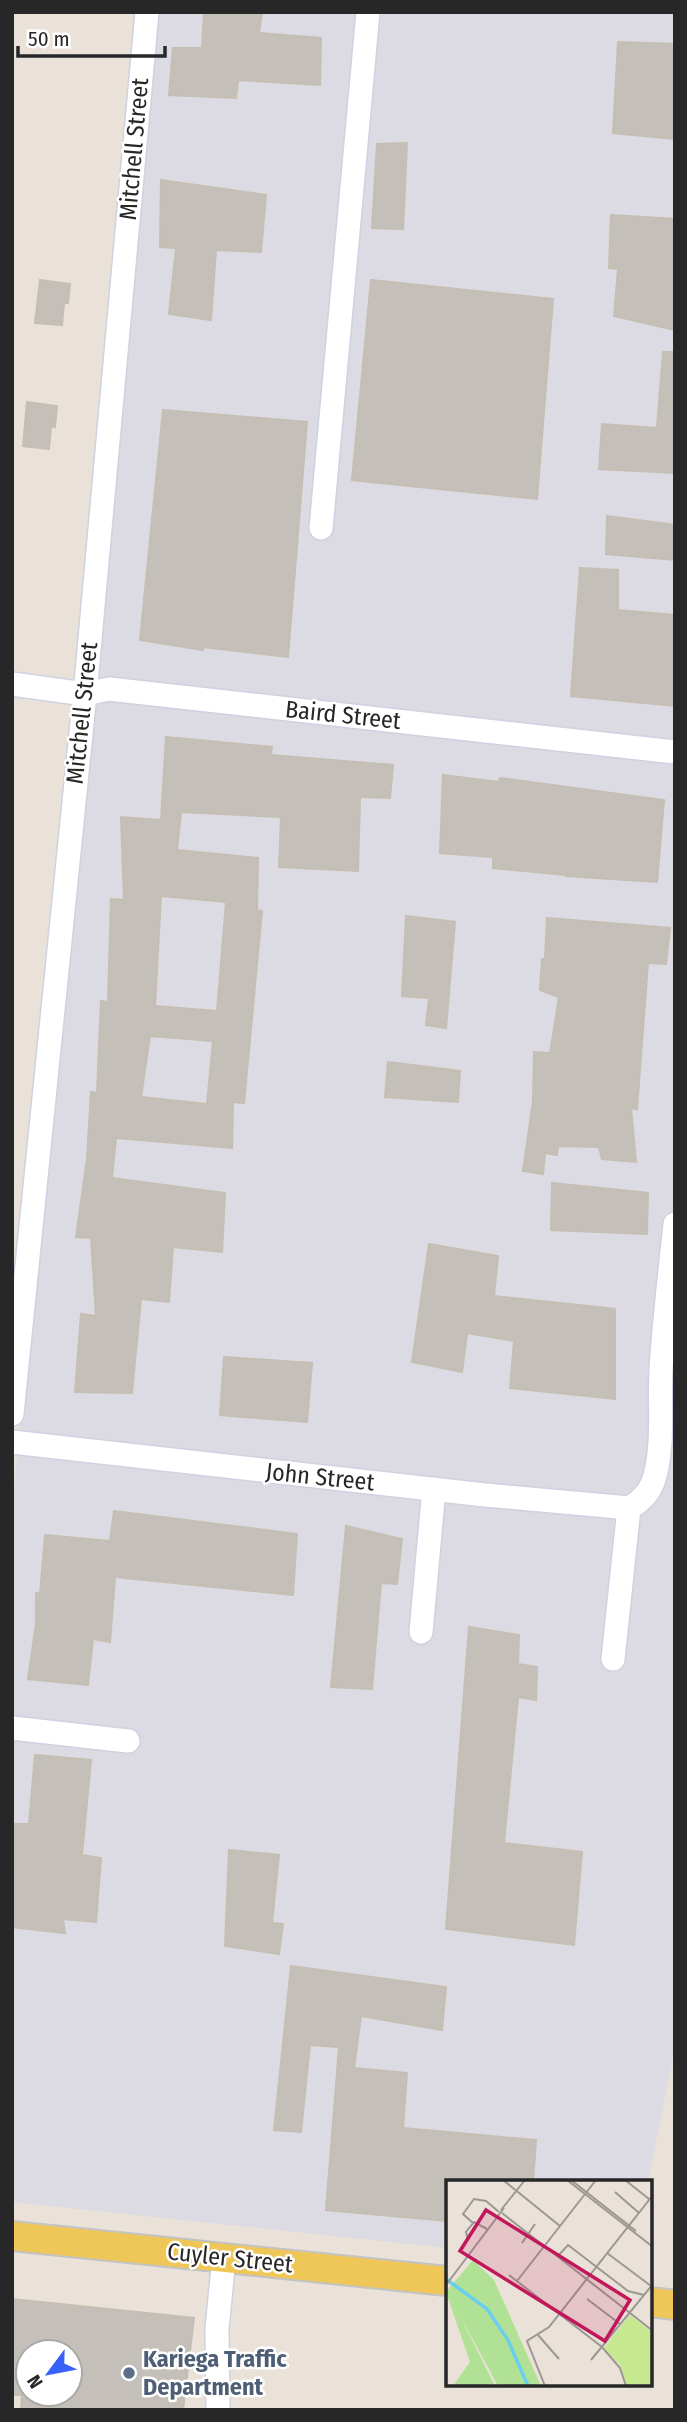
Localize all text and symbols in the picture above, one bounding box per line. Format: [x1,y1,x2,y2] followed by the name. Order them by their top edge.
[18,14,164,58] scale bar
[28,26,70,52] text: 50 m
[114,77,154,221] street label: Mitchell Street
[61,640,103,785] street label: Mitchell Street
[284,695,402,735] street label: Baird Street
[264,1457,376,1497] street label: John Street
[446,2180,652,2387] inset map
[166,2237,294,2279] street label: Cuyler Street
[14,2338,84,2408] north arrow
[143,2345,287,2401] place label: Kariega Traffic Department
[121,2365,137,2381] marker: Kariega Traffic Department
[22,2371,48,2393] text: N

